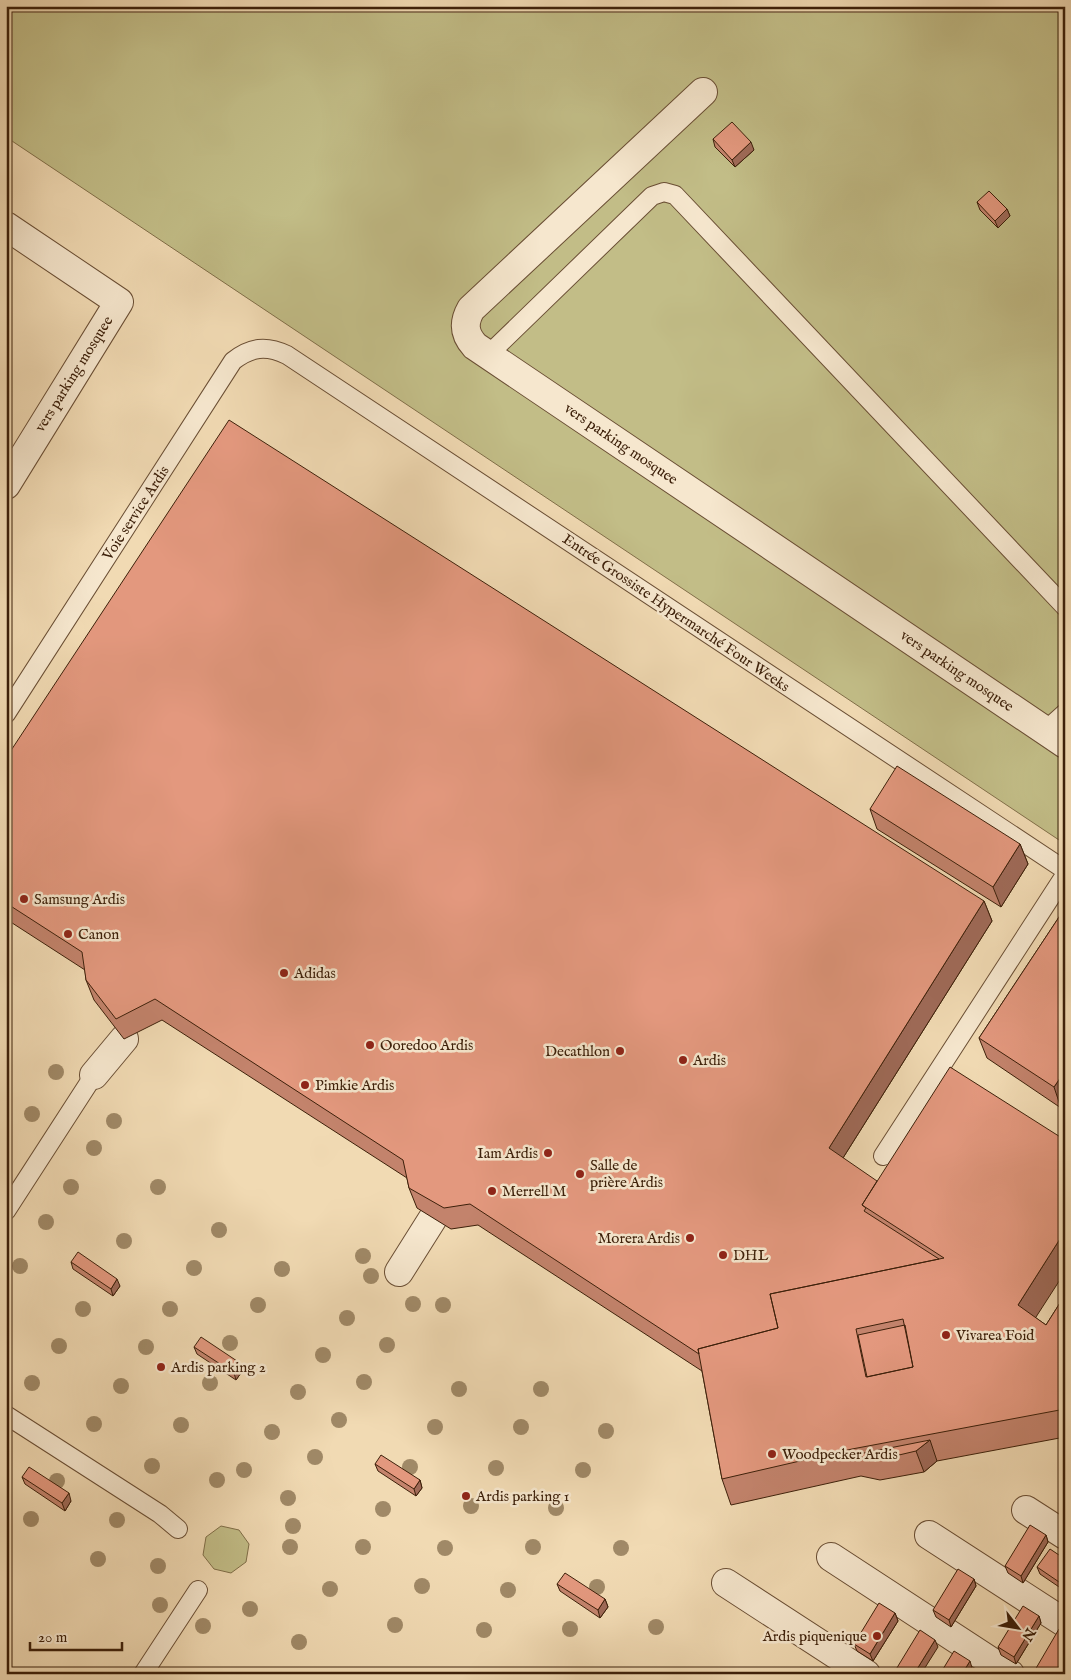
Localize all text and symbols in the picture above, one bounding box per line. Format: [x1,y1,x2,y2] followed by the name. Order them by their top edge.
[31,313,117,435] street label: vers parking mosquee
[561,399,681,489] street label: vers parking mosquee
[98,462,174,565] street label: Voie service Ardis
[559,530,793,696] street label: Entrée Grossiste Hypermarché Four Weeks
[897,626,1017,716] street label: vers parking mosquee
[34,890,125,909] place label: Samsung Ardis
[18,893,30,905] marker: Samsung Ardis
[78,925,119,944] place label: Canon
[62,928,74,940] marker: Canon
[293,964,336,983] place label: Adidas
[278,967,290,979] marker: Adidas
[380,1036,473,1055] place label: Ooredoo Ardis
[364,1039,376,1051] marker: Ooredoo Ardis
[545,1042,610,1061] place label: Decathlon
[614,1045,626,1057] marker: Decathlon
[692,1051,726,1070] place label: Ardis
[677,1054,689,1066] marker: Ardis
[315,1076,394,1095] place label: Pimkie Ardis
[299,1079,311,1091] marker: Pimkie Ardis
[477,1144,538,1163] place label: Iam Ardis
[542,1147,554,1159] marker: Iam Ardis
[590,1156,663,1192] place label: Salle de prière Ardis
[574,1168,586,1180] marker: Salle de prière Ardis
[502,1182,566,1201] place label: Merrell M
[486,1185,498,1197] marker: Merrell M
[597,1229,680,1248] place label: Morera Ardis
[684,1232,696,1244] marker: Morera Ardis
[733,1246,769,1265] place label: DHL
[717,1249,729,1261] marker: DHL
[955,1326,1035,1345] place label: Vivarea Foid
[940,1329,952,1341] marker: Vivarea Foid
[170,1358,266,1377] place label: Ardis parking 2
[155,1361,167,1373] marker: Ardis parking 2
[782,1445,898,1464] place label: Woodpecker Ardis
[766,1448,778,1460] marker: Woodpecker Ardis
[475,1487,569,1506] place label: Ardis parking 1
[460,1490,472,1502] marker: Ardis parking 1
[994,1602,1044,1652] north arrow
[30,1620,122,1652] scale bar
[1017,1623,1040,1644] text: N
[762,1627,867,1646] place label: Ardis piquenique
[38,1628,68,1647] text: 20 m
[871,1630,883,1642] marker: Ardis piquenique

